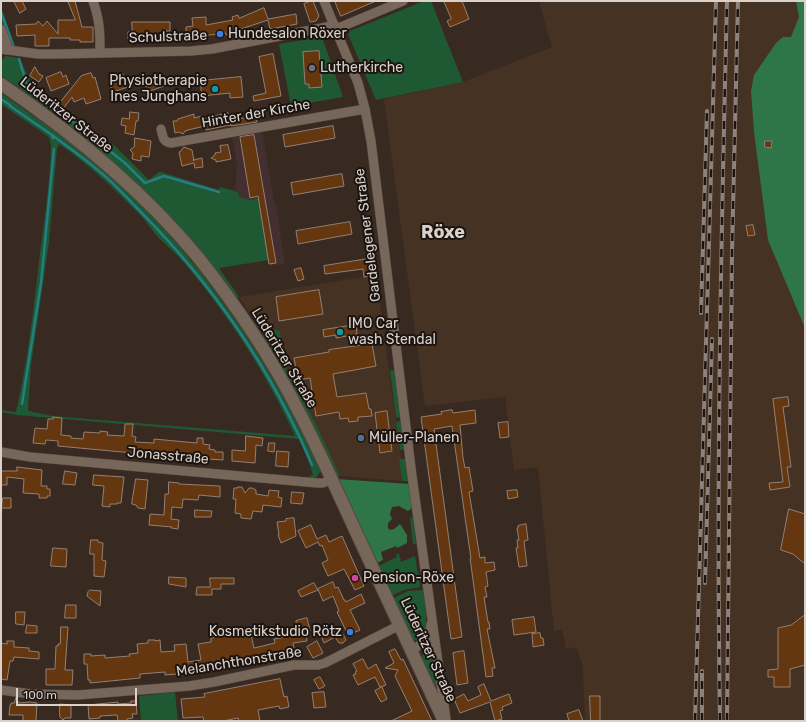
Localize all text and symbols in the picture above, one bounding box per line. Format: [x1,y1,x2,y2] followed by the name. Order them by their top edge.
[228,26,347,42] place label: Hundesalon Röxer
[129,27,207,47] street label: Schulstraße
[215,29,225,39] marker: Hundesalon Röxer
[320,60,403,76] place label: Lutherkirche
[307,63,317,73] marker: Lutherkirche
[109,73,207,106] place label: Physiotherapie Ines Junghans
[16,74,116,156] street label: Lüderitzer Straße
[210,84,220,94] marker: Physiotherapie Ines Junghans
[200,96,312,132] street label: Hinter der Kirche
[351,167,385,303] street label: Gardelegener Straße
[421,222,465,244] district label: Röxe
[248,305,320,411] street label: Lüderitzer Straße
[348,316,436,348] place label: IMO Car wash Stendal
[335,327,345,337] marker: IMO Car wash Stendal
[369,430,460,446] place label: Müller-Planen
[356,433,366,443] marker: Müller-Planen
[126,444,210,468] street label: Jonasstraße
[363,570,454,586] place label: Pension-Röxe
[350,573,360,583] marker: Pension-Röxe
[396,595,460,705] street label: Lüderitzer Straße
[209,624,342,640] place label: Kosmetikstudio Rötz
[345,627,355,637] marker: Kosmetikstudio Rötz
[175,644,303,680] street label: Melanchthonstraße
[18,680,139,706] scale bar
[23,688,57,702] text: 100 m

